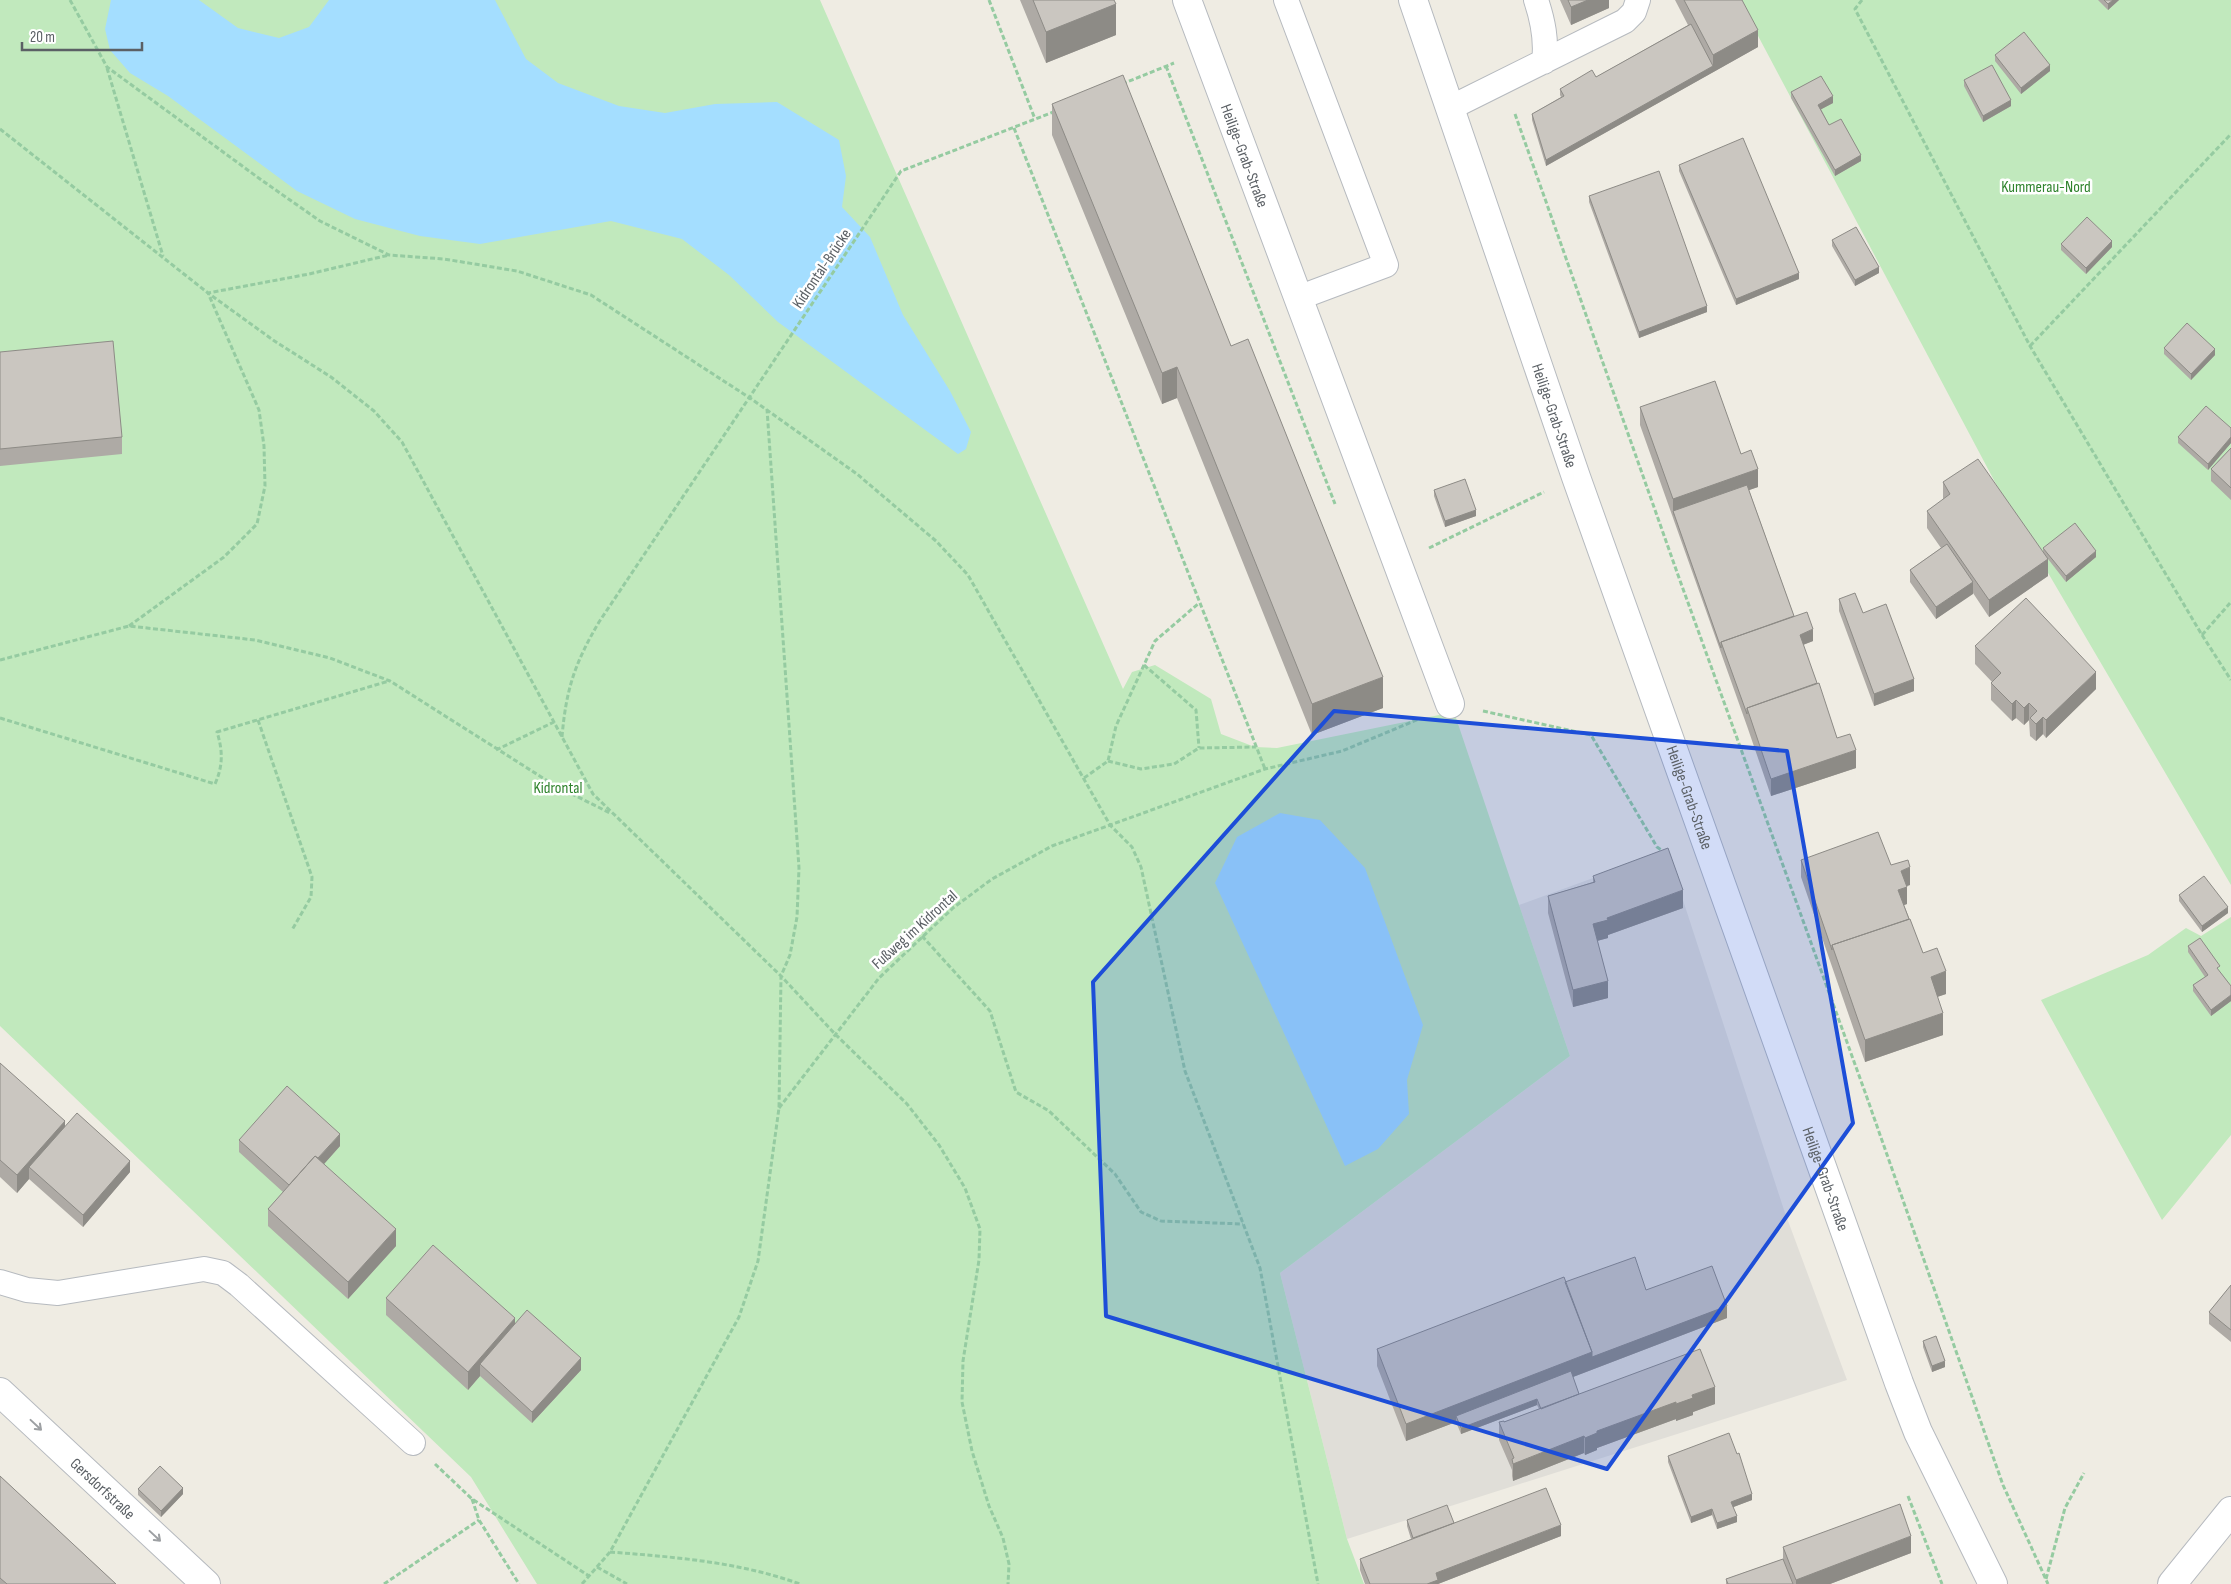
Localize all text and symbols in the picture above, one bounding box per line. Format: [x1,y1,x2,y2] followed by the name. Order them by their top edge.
[22,20,142,52] scale bar
[30,28,55,47] text: 20 m
[1216,102,1272,210] street label: Heilige-Grab-Straße
[2001,178,2091,197] park label: Kummerau-Nord
[789,225,856,312] street label: Kidrontal-Brücke
[1527,361,1580,470] street label: Heilige-Grab-Straße
[1662,743,1716,852] street label: Heilige-Grab-Straße
[534,779,582,798] park label: Kidrontal
[868,887,962,973] street label: Fußweg im Kidrontal
[1798,1125,1852,1234] street label: Heilige-Grab-Straße
[29,1419,42,1431] one-way arrow
[66,1454,138,1524] street label: Gersdorfstraße
[148,1530,161,1542] one-way arrow

